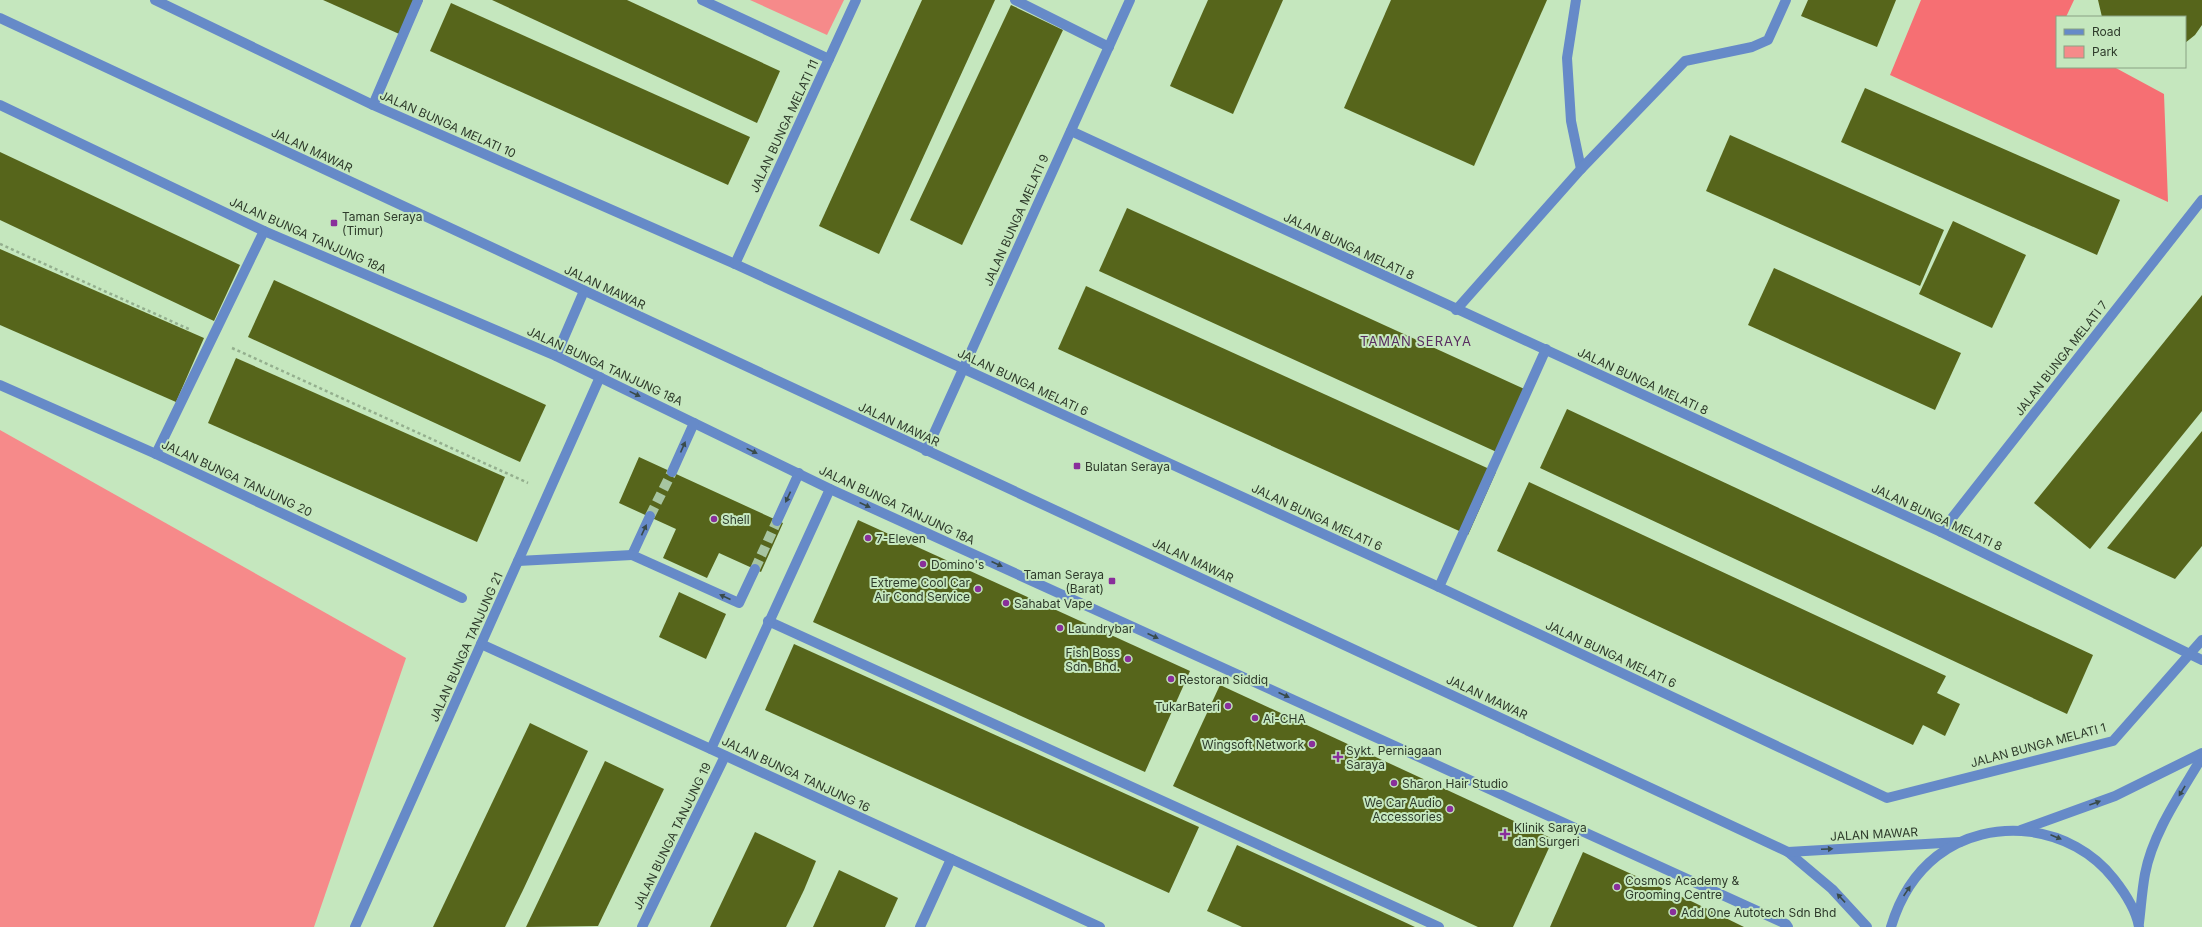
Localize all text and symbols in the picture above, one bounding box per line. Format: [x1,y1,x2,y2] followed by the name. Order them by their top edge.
[2056,16,2186,68] legend
[2092,24,2121,39] text: Road
[2092,44,2118,59] text: Park
[747,57,821,195] street label: JALAN BUNGA MELATI 11
[378,87,518,161] street label: JALAN BUNGA MELATI 10
[269,125,355,175] street label: JALAN MAWAR
[980,152,1052,288] street label: JALAN BUNGA MELATI 9
[227,194,389,276] street label: JALAN BUNGA TANJUNG 18A
[342,209,423,238] place label: Taman Seraya (Timur)
[1281,209,1417,283] street label: JALAN BUNGA MELATI 8
[329,218,339,228] marker: Taman Seraya (Timur)
[562,262,648,312] street label: JALAN MAWAR
[2011,297,2111,418] street label: JALAN BUNGA MELATI 7
[525,323,685,409] street label: JALAN BUNGA TANJUNG 18A
[1360,333,1472,349] district label: TAMAN SERAYA
[1575,344,1711,418] street label: JALAN BUNGA MELATI 8
[955,345,1091,419] street label: JALAN BUNGA MELATI 6
[629,391,641,397] one-way arrow
[856,399,942,449] street label: JALAN MAWAR
[159,436,315,520] street label: JALAN BUNGA TANJUNG 20
[680,442,686,453] one-way arrow
[746,448,758,454] one-way arrow
[1085,459,1170,474] place label: Bulatan Seraya
[1072,461,1082,471] marker: Bulatan Seraya
[817,462,977,548] street label: JALAN BUNGA TANJUNG 18A
[1249,480,1385,554] street label: JALAN BUNGA MELATI 6
[1869,480,2005,554] street label: JALAN BUNGA MELATI 8
[785,491,791,503] one-way arrow
[860,502,871,508] one-way arrow
[722,512,750,527] place label: Shell
[709,514,719,524] marker: Shell
[641,524,647,536] one-way arrow
[876,531,926,546] place label: 7-Eleven
[863,533,873,543] marker: 7-Eleven
[1150,535,1236,585] street label: JALAN MAWAR
[931,557,984,572] place label: Domino's
[918,559,928,569] marker: Domino's
[991,562,1003,568] one-way arrow
[1023,567,1104,596] place label: Taman Seraya (Barat)
[426,570,506,724] street label: JALAN BUNGA TANJUNG 21
[870,575,970,604] place label: Extreme Cool Car Air Cond Service
[1107,576,1117,586] marker: Taman Seraya (Barat)
[973,584,983,594] marker: Extreme Cool Car Air Cond Service
[720,594,731,600] one-way arrow
[1014,596,1093,611] place label: Sahabat Vape
[1001,598,1011,608] marker: Sahabat Vape
[1543,617,1679,691] street label: JALAN BUNGA MELATI 6
[1068,621,1134,636] place label: Laundrybar
[1055,623,1065,633] marker: Laundrybar
[1147,633,1159,639] one-way arrow
[1065,645,1120,674] place label: Fish Boss Sdn. Bhd.
[1123,654,1133,664] marker: Fish Boss Sdn. Bhd.
[1179,672,1268,687] place label: Restoran Siddiq
[1444,672,1530,722] street label: JALAN MAWAR
[1166,674,1176,684] marker: Restoran Siddiq
[1279,692,1290,698] one-way arrow
[1155,699,1220,714] place label: TukarBateri
[1223,701,1233,711] marker: TukarBateri
[1263,711,1306,726] place label: Ai-CHA
[1250,713,1260,723] marker: Ai-CHA
[1969,720,2107,770] street label: JALAN BUNGA MELATI 1
[719,733,873,815] street label: JALAN BUNGA TANJUNG 16
[1202,737,1304,752] place label: Wingsoft Network
[1307,739,1317,749] marker: Wingsoft Network
[1346,743,1442,772] place label: Sykt. Perniagaan Saraya
[1333,752,1343,762] marker: Sykt. Perniagaan Saraya
[630,760,714,912] street label: JALAN BUNGA TANJUNG 19
[1402,776,1508,791] place label: Sharon Hair Studio
[1389,778,1399,788] marker: Sharon Hair Studio
[2179,785,2186,797] one-way arrow
[1364,795,1442,824] place label: We Car Audio Accessories
[2090,800,2102,806] one-way arrow
[1445,804,1455,814] marker: We Car Audio Accessories
[1514,820,1587,849] place label: Klinik Saraya dan Surgeri
[1830,824,1919,844] street label: JALAN MAWAR
[1499,828,1511,840] marker: Klinik Saraya dan Surgeri
[2050,834,2062,841] one-way arrow
[1821,846,1833,853] one-way arrow
[1625,873,1740,902] place label: Cosmos Academy & Grooming Centre
[1612,882,1622,892] marker: Cosmos Academy & Grooming Centre
[1903,886,1910,897] one-way arrow
[1836,893,1845,903] one-way arrow
[1681,905,1836,920] place label: Add One Autotech Sdn Bhd
[1668,907,1678,917] marker: Add One Autotech Sdn Bhd

